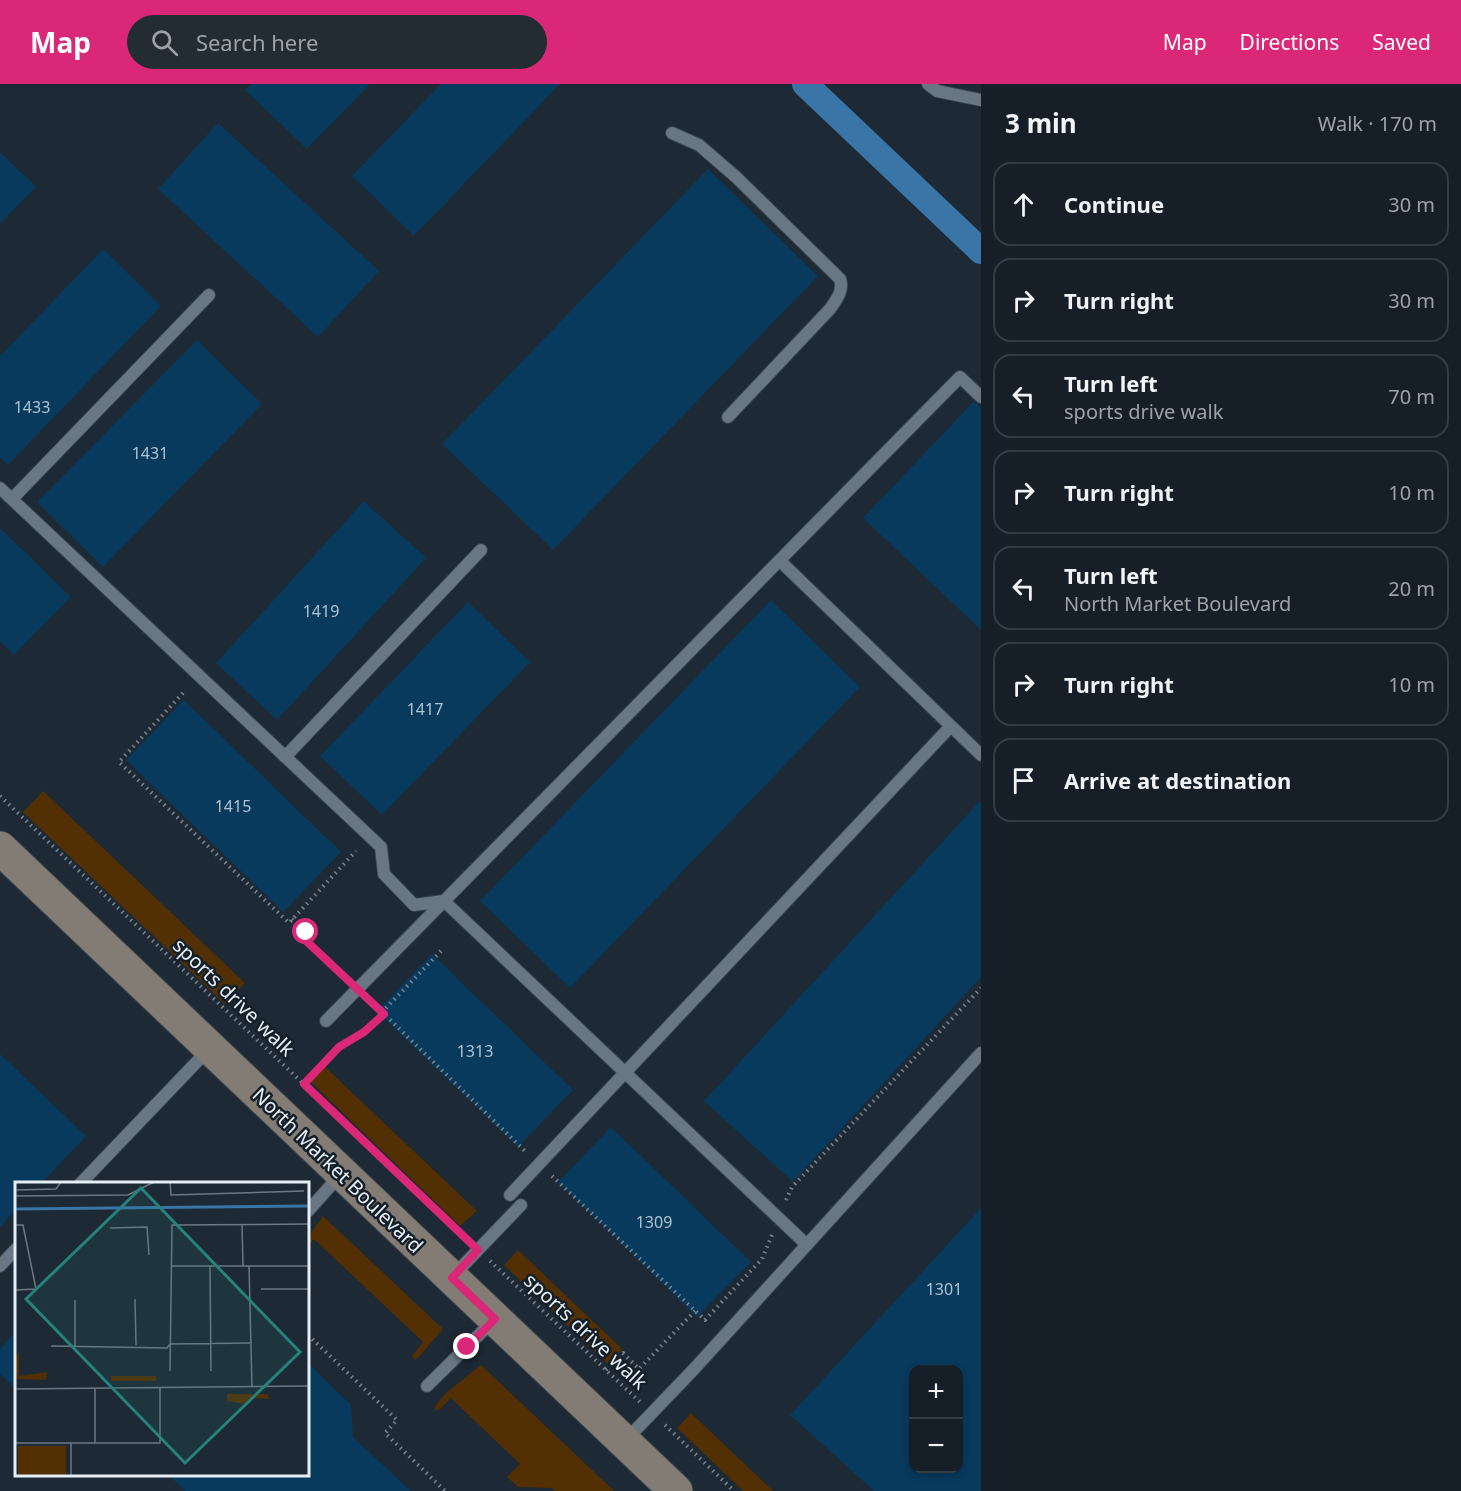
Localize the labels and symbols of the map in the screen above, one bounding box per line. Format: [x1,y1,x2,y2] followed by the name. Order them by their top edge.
[14,396,50,418] house number: 1433
[132,442,168,464] house number: 1431
[303,600,339,622] house number: 1419
[407,698,443,720] house number: 1417
[215,795,251,817] house number: 1415
[292,918,318,944] route start
[167,932,301,1062] street label: sports drive walk
[457,1040,493,1062] house number: 1313
[247,1081,429,1259] street label: North Market Boulevard
[15,1182,309,1476] inset map
[636,1211,672,1233] house number: 1309
[519,1267,654,1395] street label: sports drive walk
[926,1278,962,1300] house number: 1301
[453,1333,479,1359] route end

